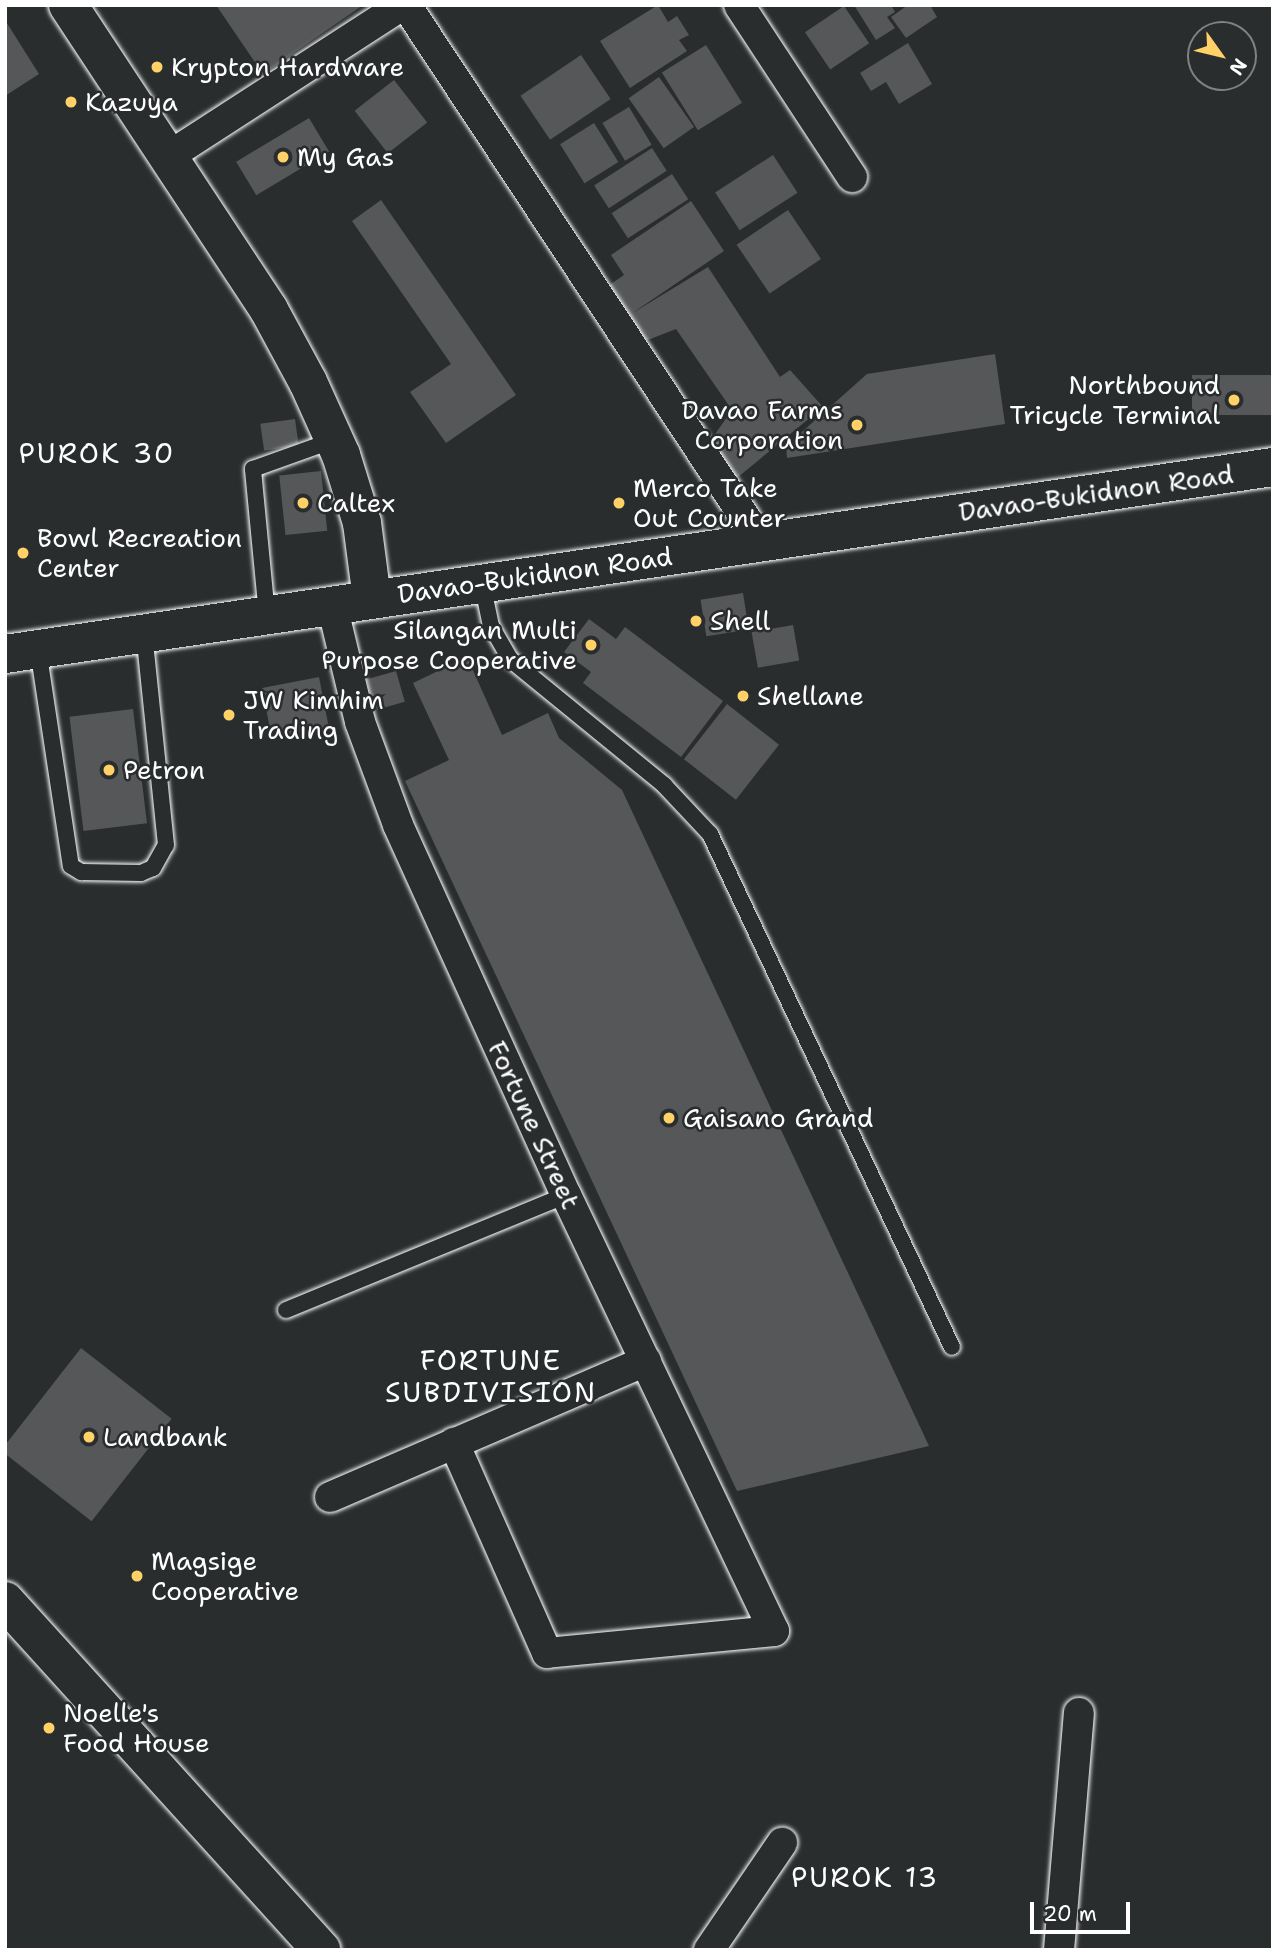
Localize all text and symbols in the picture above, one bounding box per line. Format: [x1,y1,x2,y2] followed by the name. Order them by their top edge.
[1187,21,1257,91] north arrow
[171,51,404,83] place label: Krypton Hardware
[1224,54,1253,80] text: N
[149,59,165,75] marker: Krypton Hardware
[85,86,178,118] place label: Kazuya
[63,94,79,110] marker: Kazuya
[297,141,394,173] place label: My Gas
[275,149,291,165] marker: My Gas
[1009,369,1220,430] place label: Northbound Tricycle Terminal
[1226,392,1242,408] marker: Northbound Tricycle Terminal
[682,394,843,456] place label: Davao Farms Corporation
[849,417,865,433] marker: Davao Farms Corporation
[20,436,174,470] district label: PUROK 30
[957,458,1235,528] street label: Davao-Bukidnon Road
[633,472,786,534] place label: Merco Take Out Counter
[317,487,395,519] place label: Caltex
[295,495,311,511] marker: Caltex
[611,495,627,511] marker: Merco Take Out Counter
[37,522,242,584] place label: Bowl Recreation Center
[396,540,674,610] street label: Davao-Bukidnon Road
[15,545,31,561] marker: Bowl Recreation Center
[710,605,770,637] place label: Shell
[688,613,704,629] marker: Shell
[321,614,577,676] place label: Silangan Multi Purpose Cooperative
[583,637,599,653] marker: Silangan Multi Purpose Cooperative
[757,680,864,712] place label: Shellane
[243,684,384,746] place label: JW Kimhim Trading
[735,688,751,704] marker: Shellane
[221,707,237,723] marker: JW Kimhim Trading
[123,754,205,786] place label: Petron
[101,762,117,778] marker: Petron
[481,1036,587,1214] street label: Fortune Street
[683,1102,873,1134] place label: Gaisano Grand
[661,1110,677,1126] marker: Gaisano Grand
[386,1343,596,1409] district label: FORTUNE SUBDIVISION
[103,1421,228,1453] place label: Landbank
[81,1429,97,1445] marker: Landbank
[151,1545,299,1606] place label: Magsige Cooperative
[129,1568,145,1584] marker: Magsige Cooperative
[63,1697,210,1758] place label: Noelle's Food House
[41,1720,57,1736] marker: Noelle's Food House
[792,1860,938,1894] district label: PUROK 13
[1033,1888,1133,1932] scale bar
[1043,1900,1097,1928] text: 20 m

